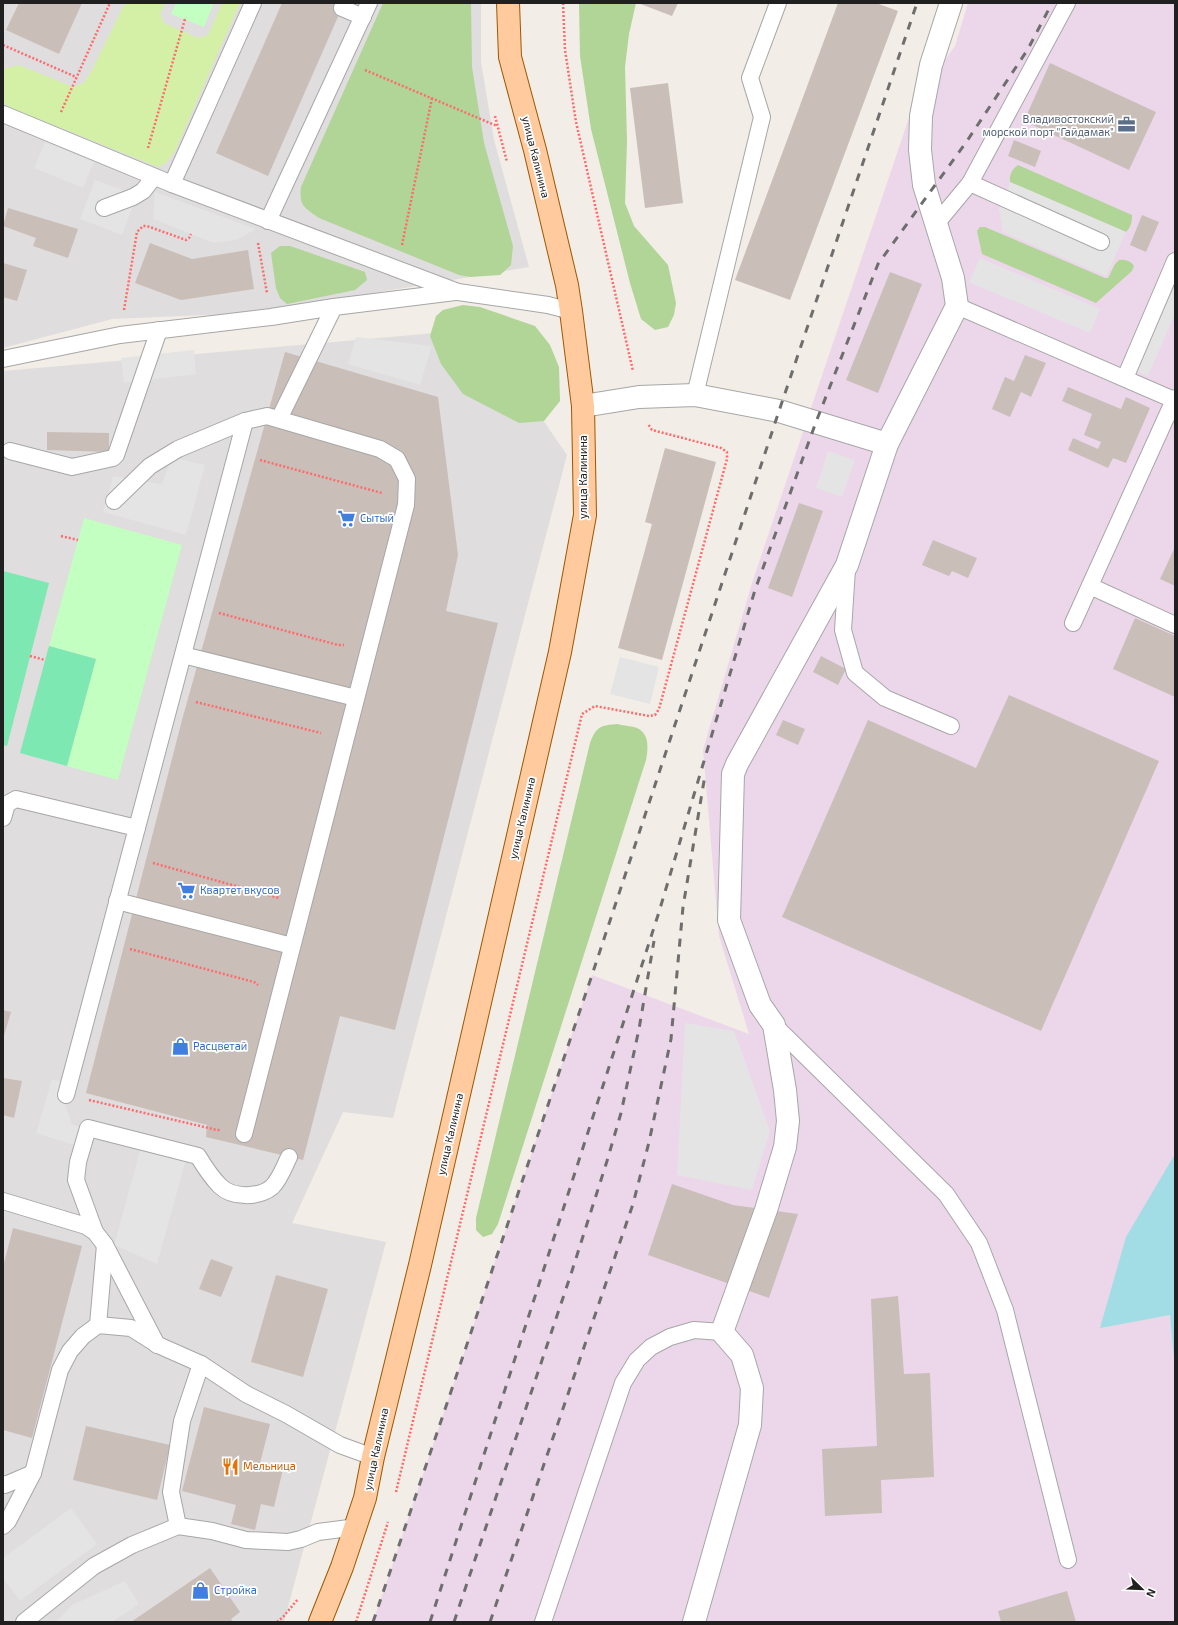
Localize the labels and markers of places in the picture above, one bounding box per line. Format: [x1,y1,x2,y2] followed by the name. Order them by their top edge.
[982,112,1114,138] place label: Владивостокский морской порт "Гайдамак"
[1117,115,1137,135] office icon: Владивостокский морской порт "Гайдамак"
[337,508,357,528] supermarket icon: Сытый
[360,511,394,524] place label: Сытый
[177,880,197,900] supermarket icon: Квартет вкусов
[200,883,280,897] place label: Квартет вкусов
[170,1036,190,1056] shop icon: Расцветай
[193,1039,247,1052] place label: Расцветай
[220,1456,240,1476] restaurant icon: Мельница
[243,1459,296,1472] place label: Мельница
[191,1580,211,1600] shop icon: Стройка
[214,1583,257,1596] place label: Стройка

